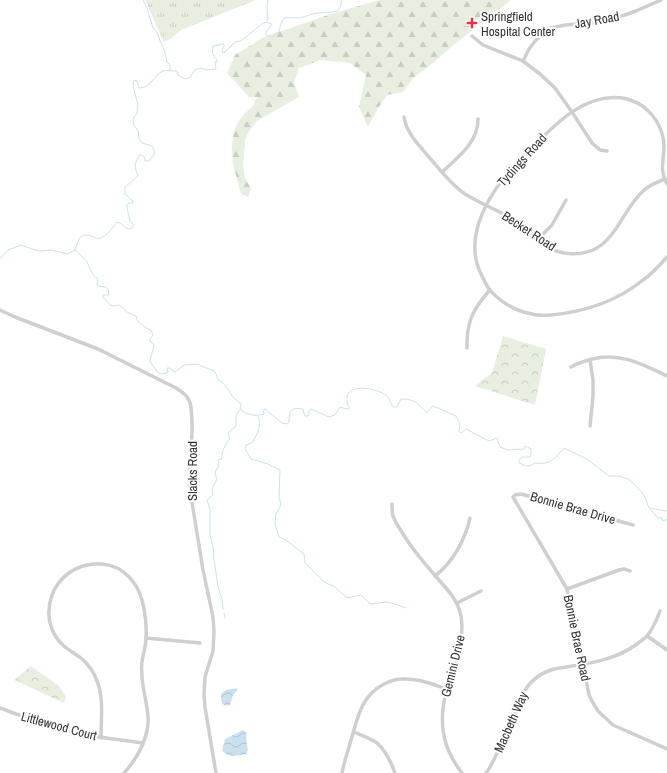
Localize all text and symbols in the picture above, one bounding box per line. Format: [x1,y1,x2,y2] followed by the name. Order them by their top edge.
[481,8,556,40] place label: Springfield Hospital Center
[573,8,621,32] street label: Jay Road
[466,17,478,29] marker: Springfield Hospital Center
[494,130,550,190] street label: Tydings Road
[499,207,559,255] street label: Becket Road
[184,441,201,501] street label: Slacks Road
[529,488,618,528] street label: Bonnie Brae Drive
[560,593,594,683] street label: Bonnie Brae Road
[437,633,469,699] street label: Gemini Drive
[490,688,532,755] street label: Macbeth Way
[19,708,99,744] street label: Littlewood Court

